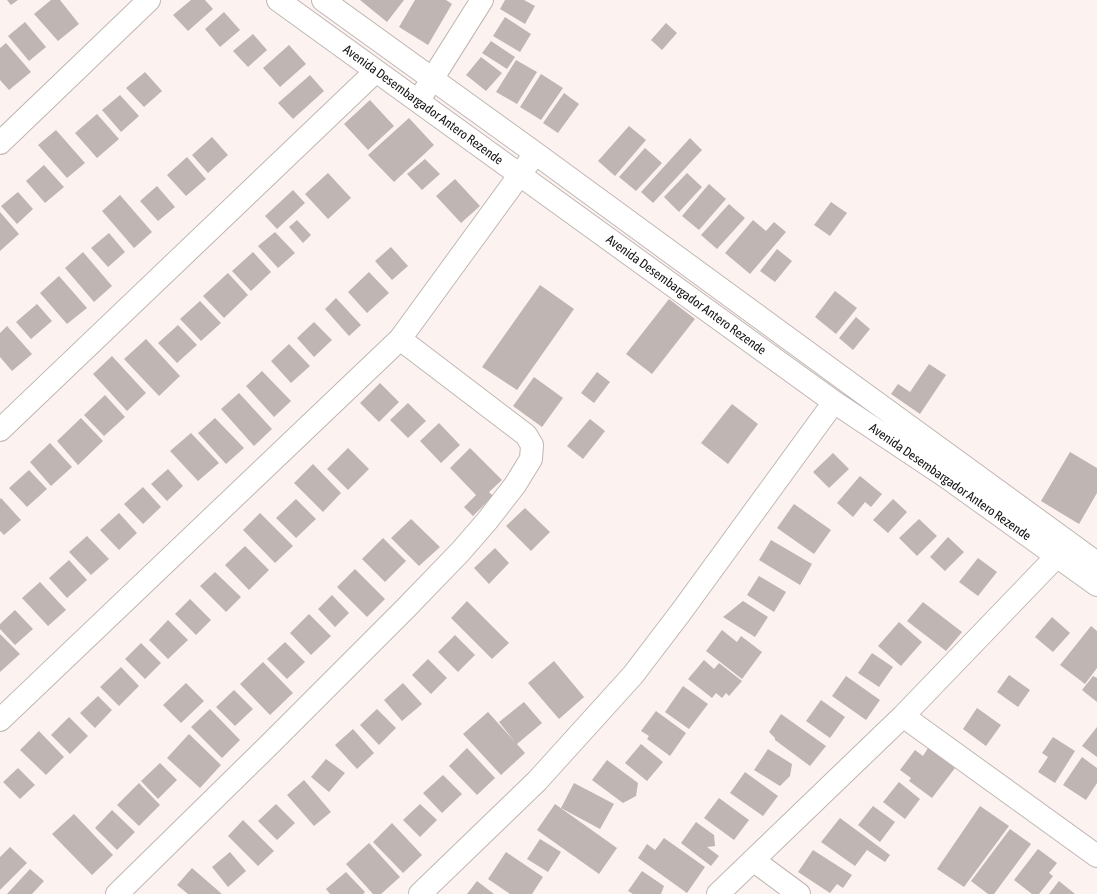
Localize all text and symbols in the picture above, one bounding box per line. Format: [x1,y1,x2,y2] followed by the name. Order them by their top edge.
[340,42,506,168] street label: Avenida Desembargador Antero Rezende
[603,232,769,358] street label: Avenida Desembargador Antero Rezende
[866,420,1034,544] street label: Avenida Desembargador Antero Rezende

